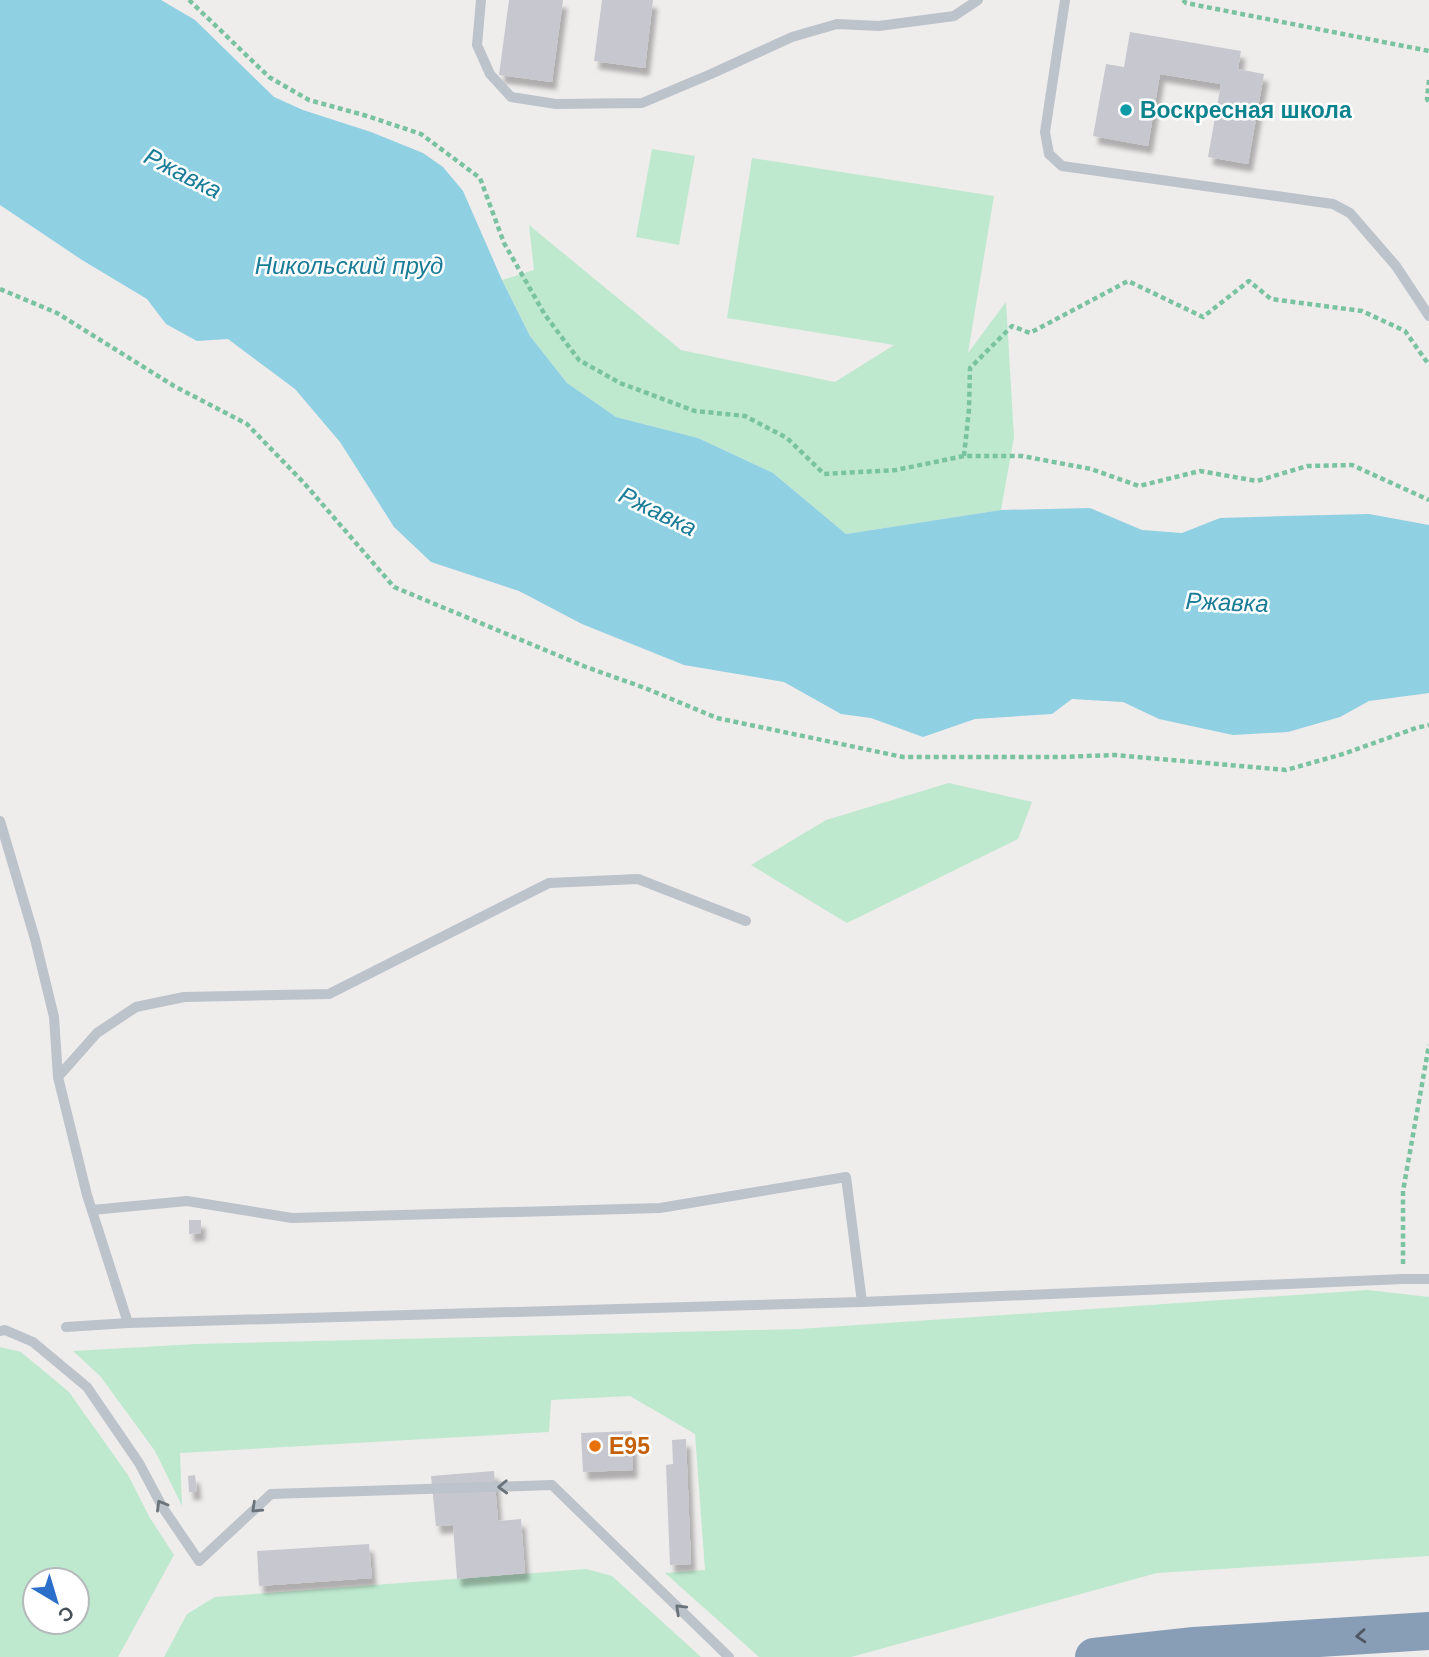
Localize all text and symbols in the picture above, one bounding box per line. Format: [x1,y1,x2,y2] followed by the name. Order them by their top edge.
[1140,97,1352,123] place label: Воскресная школа
[1118,102,1134,118] marker: Воскресная школа
[140,142,226,204] water label: Ржавка
[255,252,443,279] water label: Никольский пруд
[615,481,701,541] water label: Ржавка
[1185,587,1269,617] water label: Ржавка
[609,1433,650,1459] place label: E95
[587,1438,603,1454] marker: E95
[497,1479,507,1495] one-way arrow
[156,1499,169,1512] one-way arrow
[251,1499,264,1512] one-way arrow
[21,1566,91,1636] north arrow
[54,1602,78,1627] text: С
[675,1605,688,1618] one-way arrow
[1355,1628,1366,1643] one-way arrow

